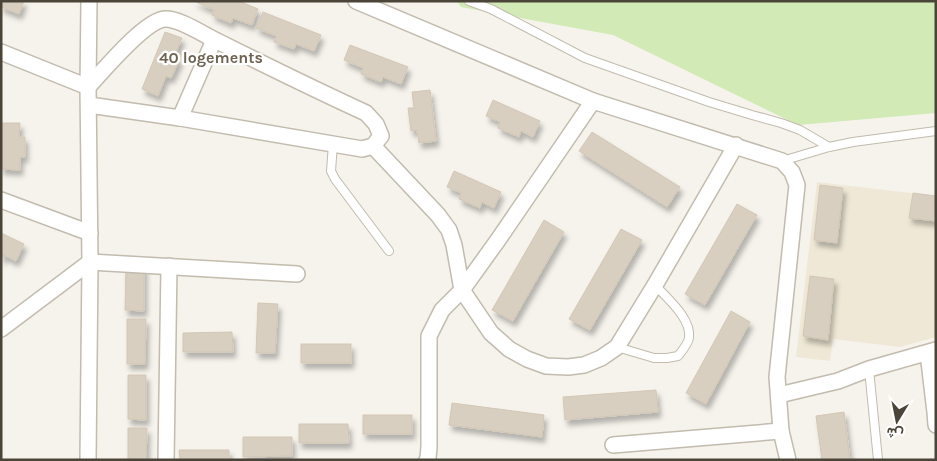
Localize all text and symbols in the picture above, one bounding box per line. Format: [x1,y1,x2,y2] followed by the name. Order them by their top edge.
[159,48,263,67] district label: 40 logements
[872,396,922,446] north arrow
[885,423,905,443] text: ش

